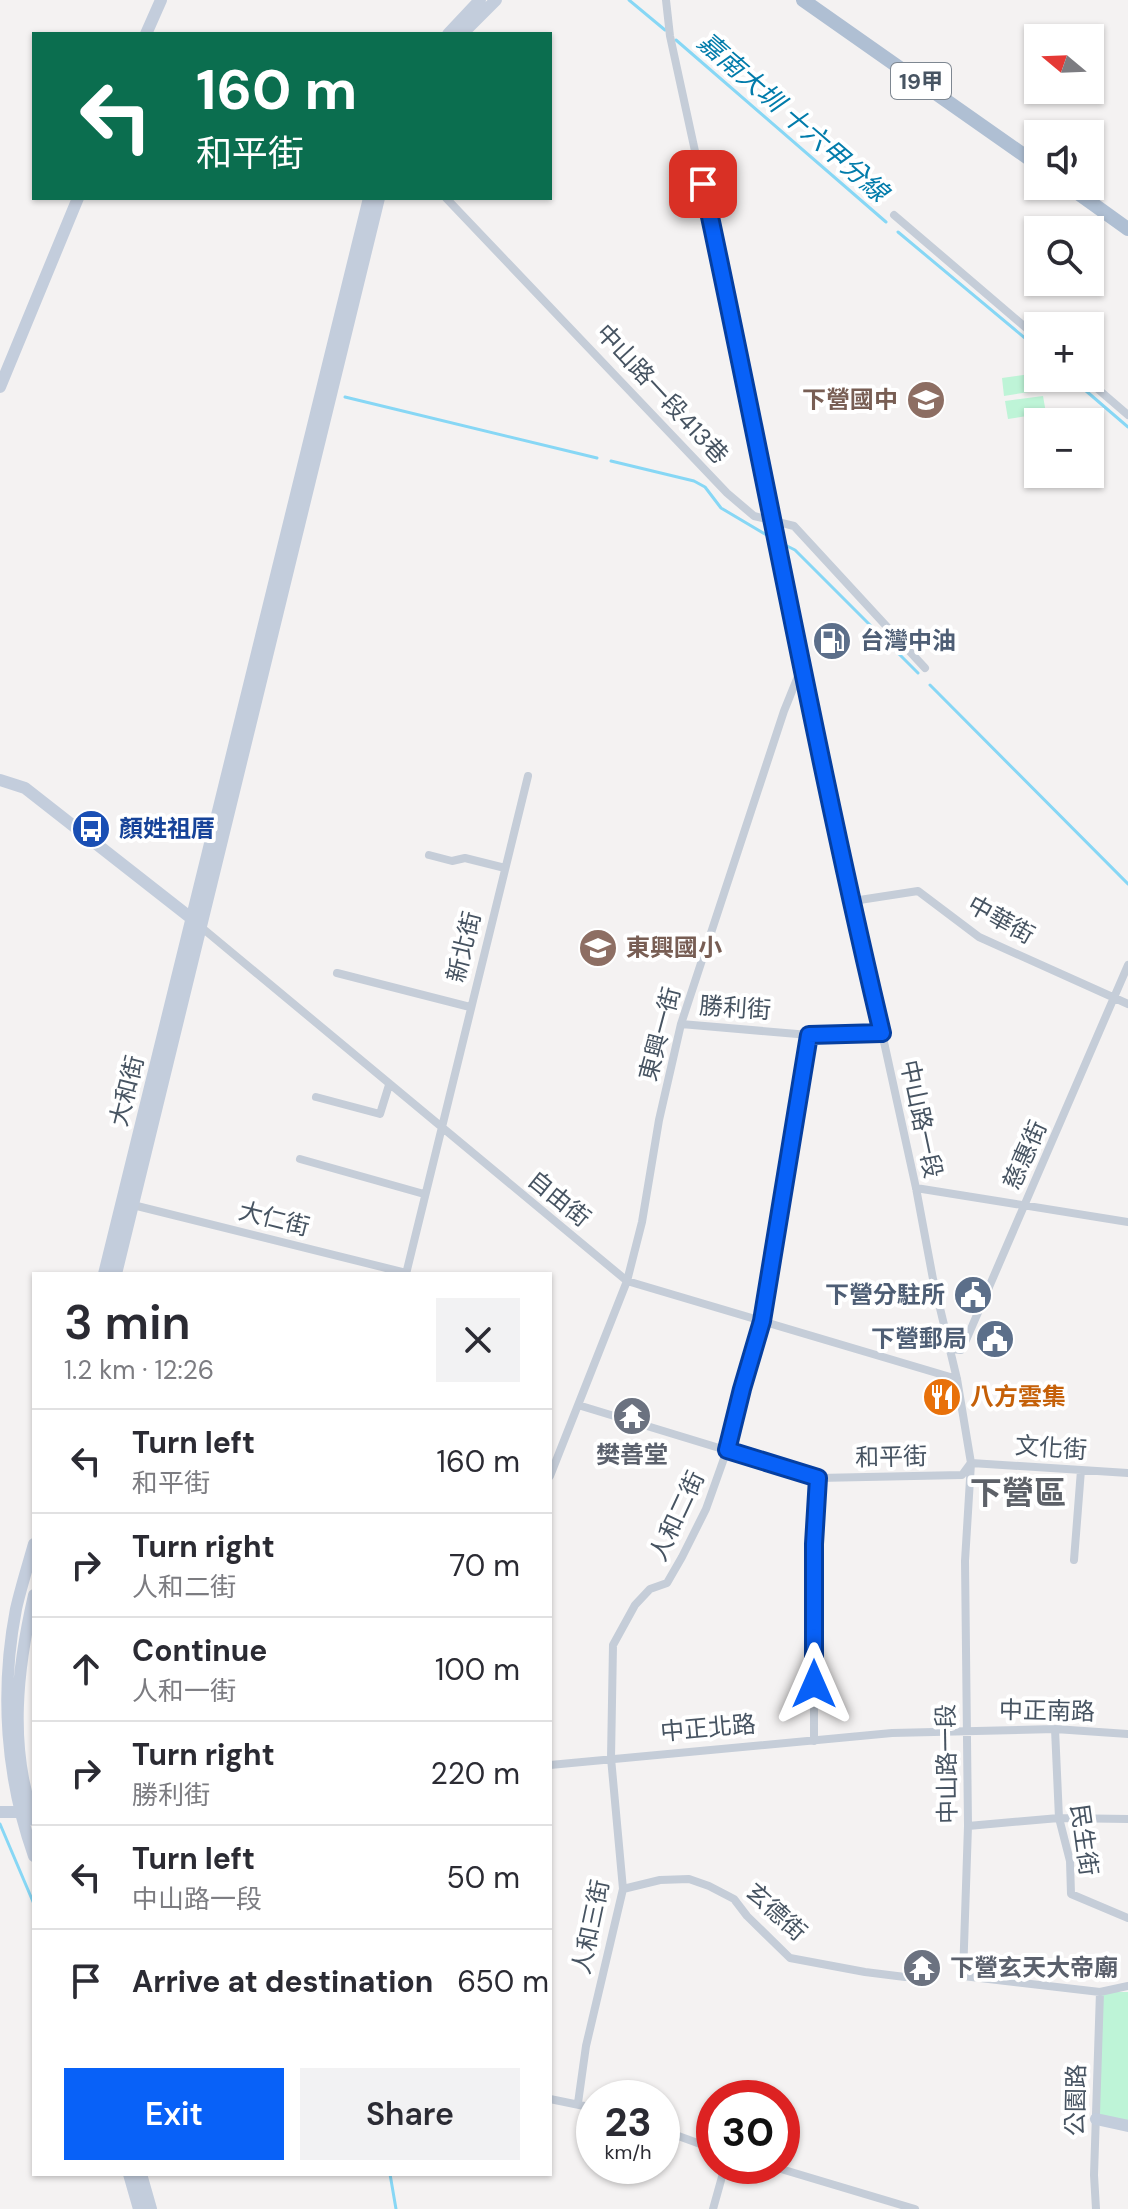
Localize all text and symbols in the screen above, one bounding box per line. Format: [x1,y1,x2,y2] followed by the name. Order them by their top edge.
[1024,24,1104,104] north arrow
[1024,24,1104,488] map controls
[691,25,897,211] water label: 嘉南大圳 十六甲分線
[196,53,357,126] text: 160 m
[891,63,951,99] road number: 19甲
[64,64,168,168] icon: left
[1024,120,1104,200] button: sound
[196,130,304,177] text: 和平街
[669,150,737,218] pin
[681,162,725,206] icon: arrive
[1024,216,1104,296] button: search
[1024,312,1104,392] button: +
[590,317,735,470] street label: 中山路一段413巷
[905,379,947,421] school or university icon: 下營國中
[802,384,898,415] place label: 下營國中
[1024,408,1104,488] button: −
[811,620,853,662] fuel station icon: 台灣中油
[860,625,956,656] place label: 台灣中油
[70,808,112,850] bus stop icon: 顏姓祖厝
[119,813,215,844] place label: 顏姓祖厝
[962,889,1040,951] street label: 中華街
[440,908,487,986] street label: 新北街
[577,927,619,969] school or university icon: 東興國小
[626,932,722,963] place label: 東興國小
[632,983,687,1084] street label: 東興一街
[698,990,772,1025] street label: 勝利街
[103,1052,150,1130] street label: 大和街
[894,1057,949,1181] street label: 中山路一段
[996,1116,1053,1194] street label: 慈惠街
[522,1164,597,1233] street label: 自由街
[235,1195,313,1242] street label: 大仁街
[952,1274,994,1316] public building icon: 下營分駐所
[825,1279,945,1310] place label: 下營分駐所
[64,1291,191,1354] text: 3 min
[436,1298,520,1382] button: close
[974,1318,1016,1360] public building icon: 下營郵局
[871,1323,967,1354] place label: 下營郵局
[64,1353,214,1387] text: 1.2 km · 12:26
[921,1376,963,1418] restaurant icon: 八方雲集
[970,1381,1066,1412] place label: 八方雲集
[611,1395,653,1437] temple icon: 樊善堂
[132,1423,255,1462] text: Turn left
[1014,1430,1088,1465] street label: 文化街
[64,1439,108,1483] icon: left
[596,1439,668,1470] place label: 樊善堂
[855,1440,927,1473] street label: 和平街
[437,1442,520,1481] text: 160 m
[132,1466,210,1500] text: 和平街
[642,1466,711,1566] street label: 人和二街
[970,1472,1066,1514] district label: 下營區
[132,1527,275,1566] text: Turn right
[64,1543,108,1587] icon: right
[449,1546,520,1585] text: 70 m
[132,1570,236,1604] text: 人和二街
[132,1631,267,1670] text: Continue
[772,1642,856,1726] position arrow
[64,1647,108,1691] icon: ahead
[435,1650,520,1689] text: 100 m
[132,1674,236,1708] text: 人和一街
[999,1694,1095,1727] street label: 中正南路
[930,1704,963,1824] street label: 中山路一段
[659,1708,757,1747] street label: 中正北路
[132,1735,275,1774] text: Turn right
[64,1751,108,1795] icon: right
[431,1754,520,1793] text: 220 m
[132,1778,210,1812] text: 勝利街
[1064,1802,1105,1878] street label: 民生街
[132,1839,255,1878] text: Turn left
[64,1855,108,1899] icon: left
[446,1858,520,1897] text: 50 m
[739,1876,813,1947] street label: 玄德街
[565,1877,616,1977] street label: 人和三街
[132,1882,262,1916] text: 中山路一段
[901,1947,943,1989] temple icon: 下營玄天大帝廟
[950,1952,1118,1983] place label: 下營玄天大帝廟
[64,1959,108,2003] icon: arrive
[132,1962,433,2001] text: Arrive at destination
[457,1962,549,2001] text: 650 m
[1059,2064,1092,2136] street label: 公園路
[64,2068,284,2160] button: Exit
[300,2068,520,2160] button: Share
[696,2080,800,2184] speed limit sign: 30
[604,2096,652,2148] text: 23
[604,2139,652,2165] text: km/h

